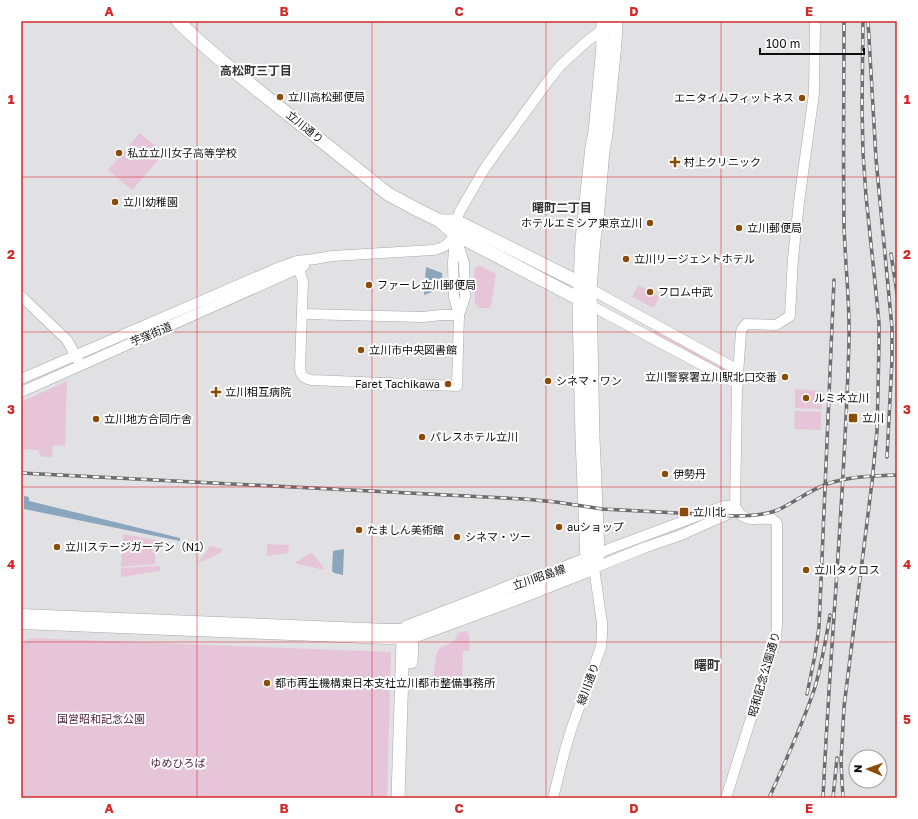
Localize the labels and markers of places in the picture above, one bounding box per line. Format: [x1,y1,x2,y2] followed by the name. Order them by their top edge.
[288,90,365,103] place label: 立川高松郵便局
[674,91,794,104] place label: エニタイムフィットネス
[275,92,285,102] marker: 立川高松郵便局
[797,93,807,103] marker: エニタイムフィットネス
[127,146,237,159] place label: 私立立川女子高等学校
[114,148,124,158] marker: 私立立川女子高等学校
[684,155,761,168] place label: 村上クリニック
[669,156,681,168] marker: 村上クリニック
[123,195,178,208] place label: 立川幼稚園
[110,197,120,207] marker: 立川幼稚園
[521,216,642,229] place label: ホテルエミシア東京立川
[645,218,655,228] marker: ホテルエミシア東京立川
[747,221,802,234] place label: 立川郵便局
[734,223,744,233] marker: 立川郵便局
[634,252,755,265] place label: 立川リージェントホテル
[621,254,631,264] marker: 立川リージェントホテル
[377,278,476,291] place label: ファーレ立川郵便局
[364,280,374,290] marker: ファーレ立川郵便局
[658,285,713,298] place label: フロム中武
[645,287,655,297] marker: フロム中武
[369,343,457,356] place label: 立川市中央図書館
[356,345,366,355] marker: 立川市中央図書館
[645,370,777,383] place label: 立川警察署立川駅北口交番
[780,372,790,382] marker: 立川警察署立川駅北口交番
[556,374,622,387] place label: シネマ・ワン
[543,376,553,386] marker: シネマ・ワン
[355,377,440,390] place label: Faret Tachikawa
[443,379,453,389] marker: Faret Tachikawa
[225,385,291,398] place label: 立川相互病院
[210,386,222,398] marker: 立川相互病院
[814,391,869,404] place label: ルミネ立川
[801,393,811,403] marker: ルミネ立川
[862,411,884,424] place label: 立川
[104,412,192,425] place label: 立川地方合同庁舎
[847,412,859,424] marker: 立川
[91,414,101,424] marker: 立川地方合同庁舎
[430,430,518,443] place label: パレスホテル立川
[417,432,427,442] marker: パレスホテル立川
[673,467,706,480] place label: 伊勢丹
[660,469,670,479] marker: 伊勢丹
[693,505,726,518] place label: 立川北
[678,506,690,518] marker: 立川北
[567,520,624,533] place label: auショップ
[554,522,564,532] marker: auショップ
[367,523,444,536] place label: たましん美術館
[354,525,364,535] marker: たましん美術館
[465,530,531,543] place label: シネマ・ツー
[452,532,462,542] marker: シネマ・ツー
[65,540,210,553] place label: 立川ステージガーデン（N1）
[52,542,62,552] marker: 立川ステージガーデン（N1）
[814,563,880,576] place label: 立川タクロス
[801,565,811,575] marker: 立川タクロス
[275,676,496,689] place label: 都市再生機構東日本支社立川都市整備事務所
[262,678,272,688] marker: 都市再生機構東日本支社立川都市整備事務所

